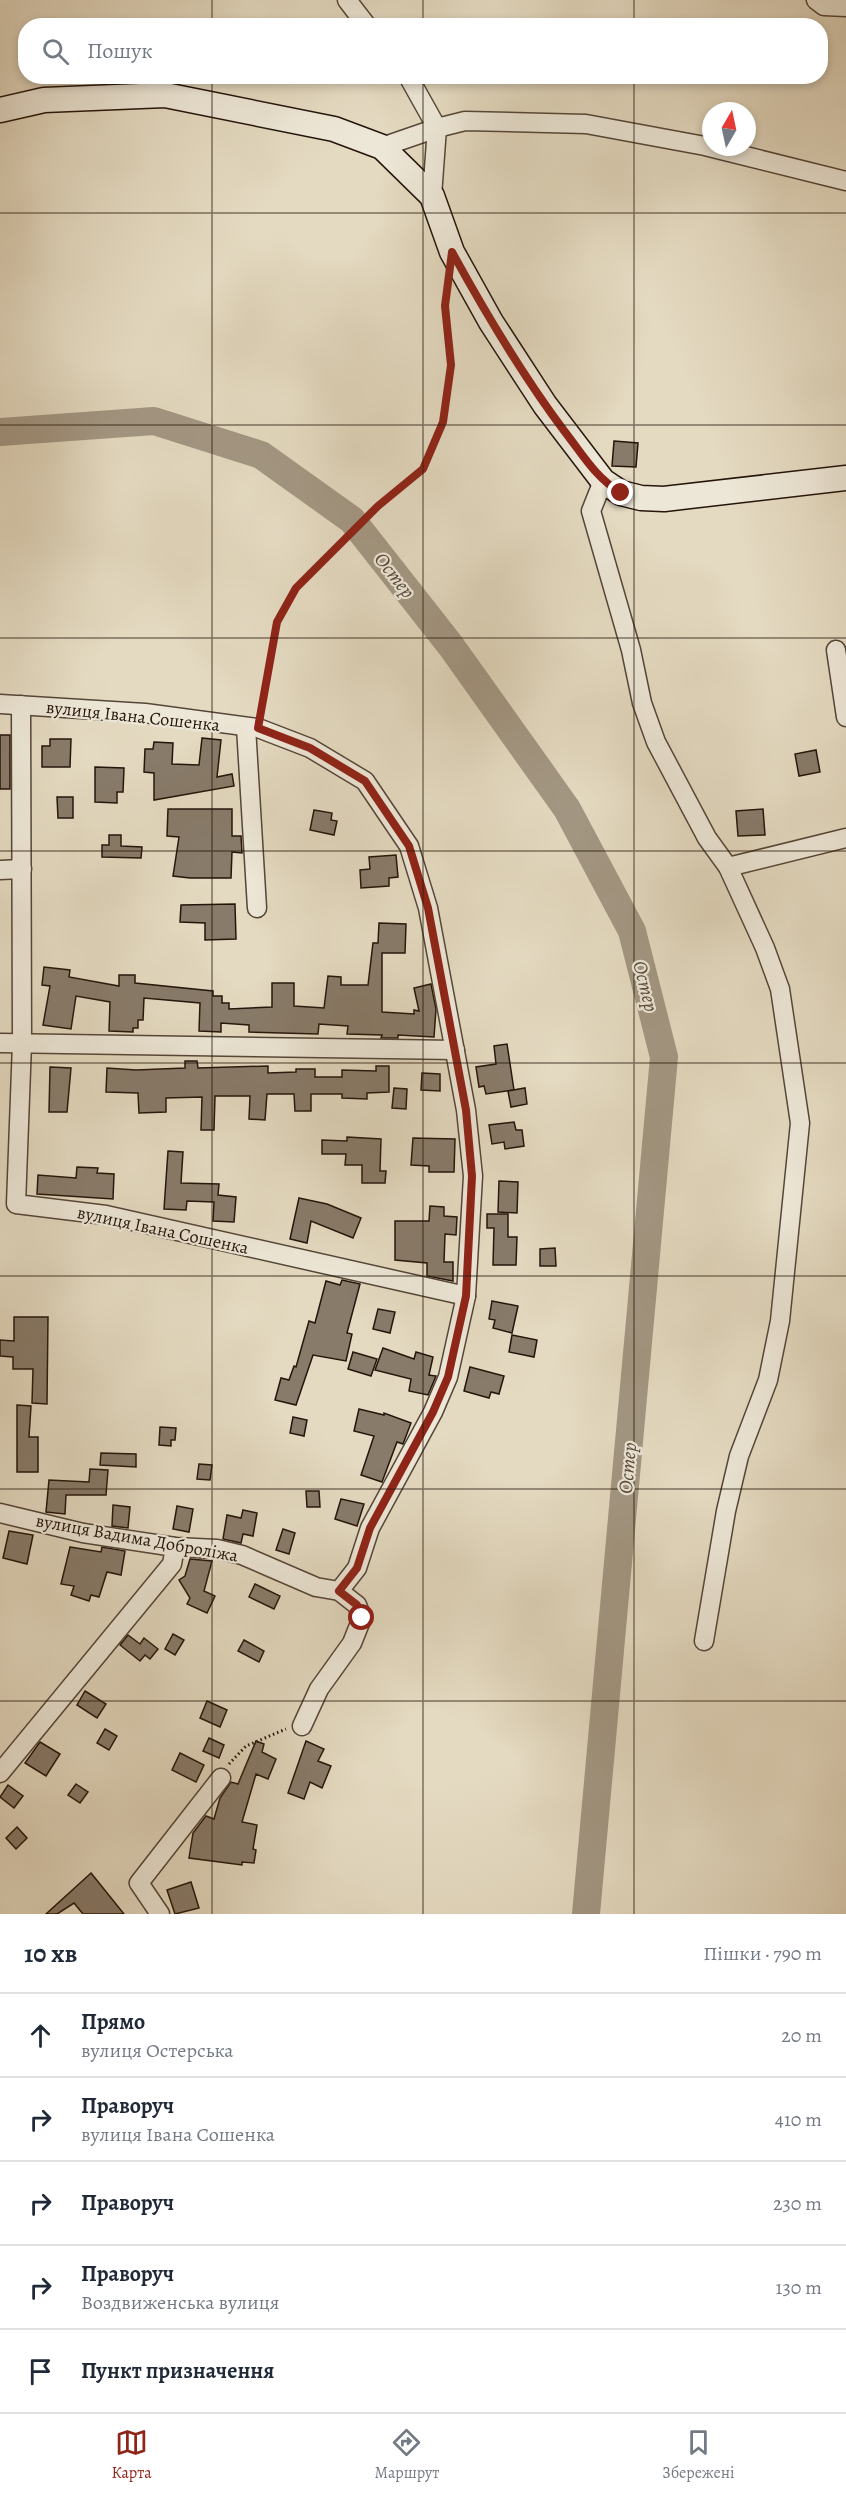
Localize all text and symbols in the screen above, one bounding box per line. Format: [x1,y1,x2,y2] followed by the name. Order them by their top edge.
[18,18,828,84] search box
[39,35,72,68] icon: search
[87,36,153,66] text: Пошук
[702,102,756,156] north arrow
[607,479,633,505] route end
[368,547,421,604] water label: Остер
[45,695,222,737] street label: вулиця Івана Сошенка
[626,958,665,1014] water label: Остер
[75,1200,252,1260] street label: вулиця Івана Сошенка
[612,1441,643,1495] water label: Остер
[34,1508,241,1568] street label: вулиця Вадима Доброліжа
[348,1604,374,1630] route start
[24,1936,77,1971] text: 10 хв
[703,1940,822,1967] text: Пішки · 790 m
[81,2007,145,2037] text: Прямо
[24,2019,57,2052] icon: ahead
[781,2022,822,2049] text: 20 m
[81,2037,234,2064] text: вулиця Остерська
[81,2091,174,2121] text: Праворуч
[24,2103,57,2136] icon: right
[775,2106,822,2133] text: 410 m
[81,2121,275,2148] text: вулиця Івана Сошенка
[24,2187,57,2220] icon: right
[81,2188,174,2218] text: Праворуч
[773,2190,822,2217] text: 230 m
[81,2259,174,2289] text: Праворуч
[24,2271,57,2304] icon: right
[776,2274,822,2301] text: 130 m
[81,2289,279,2316] text: Воздвиженська вулиця
[24,2355,57,2388] icon: arrive
[81,2356,274,2386] text: Пункт призначення
[111,2426,152,2484] tab: Карта
[375,2426,439,2484] tab: Маршрут
[662,2426,735,2484] tab: Збережені

